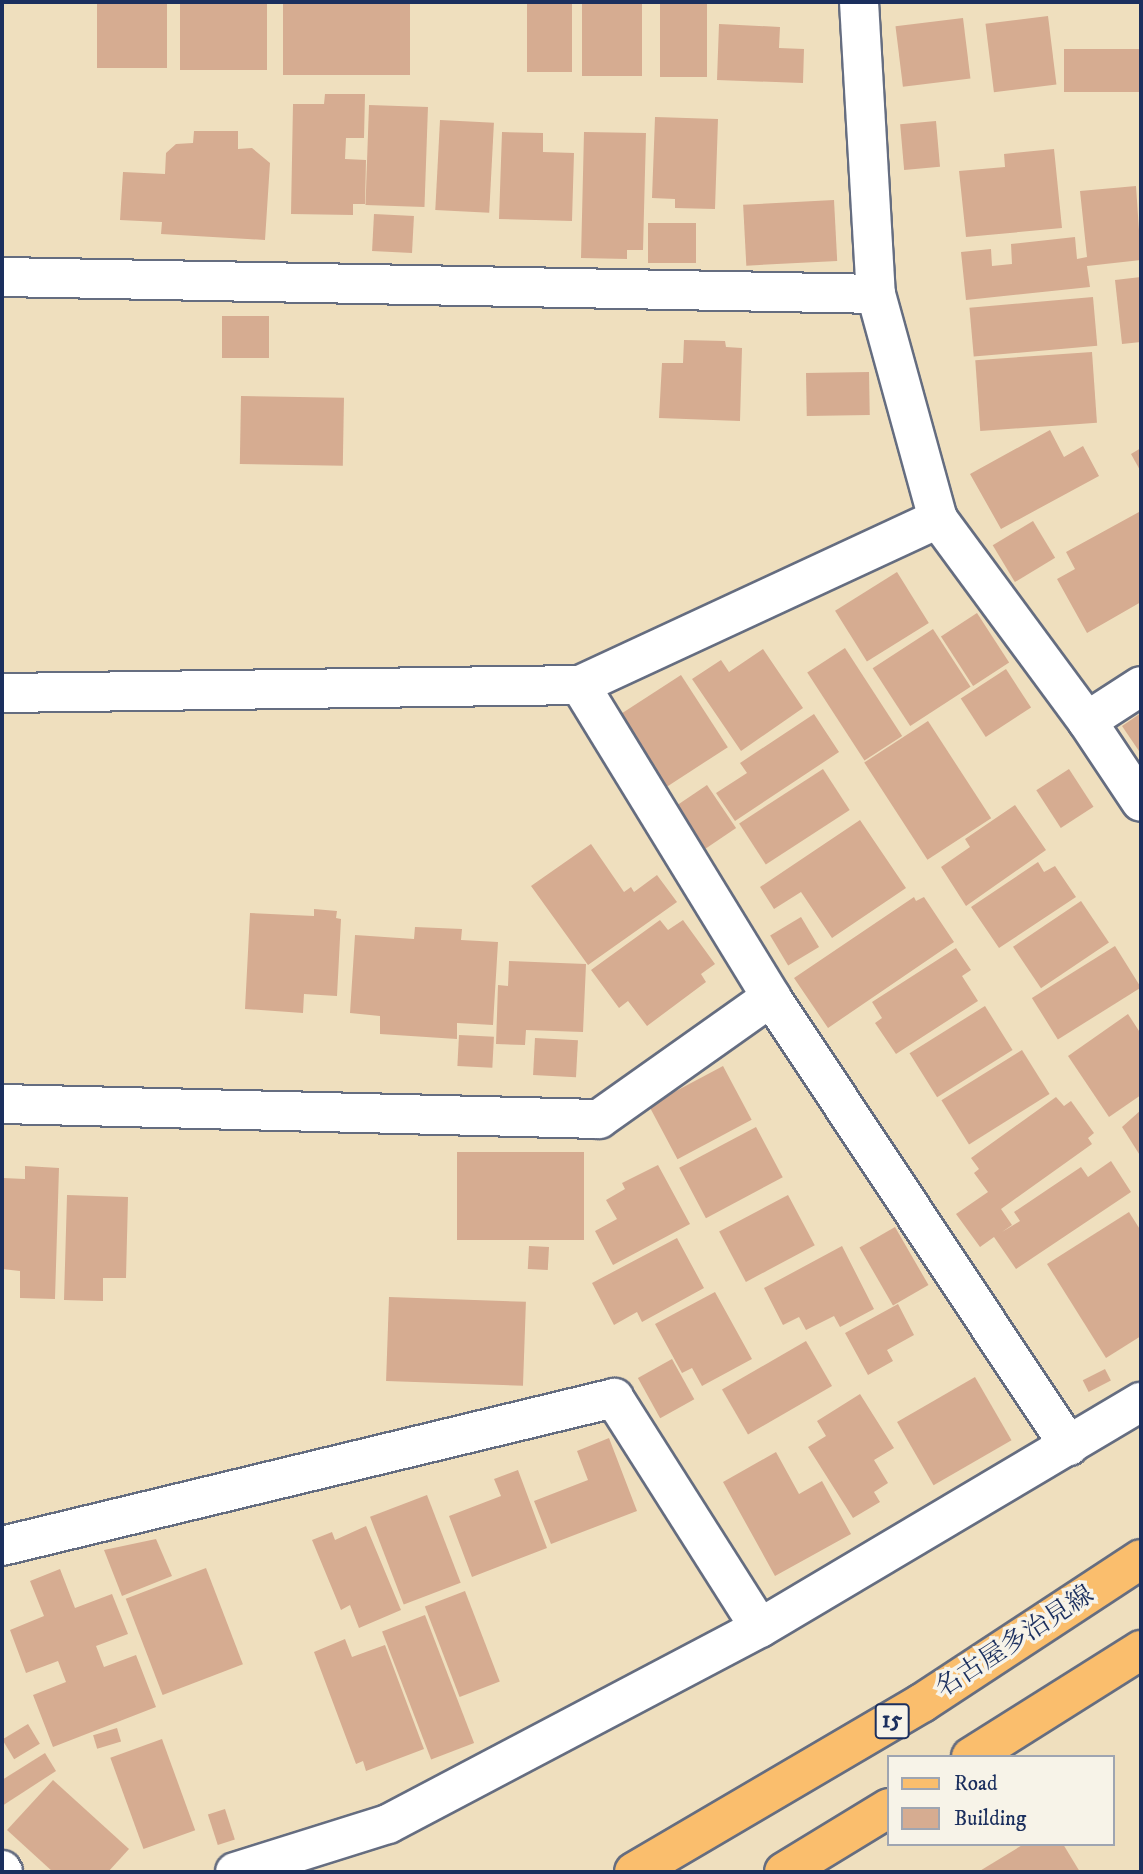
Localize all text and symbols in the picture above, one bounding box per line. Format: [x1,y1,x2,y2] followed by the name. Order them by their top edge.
[930,1579,1100,1705] street label: 名古屋多治見線
[874,1700,910,1742] road number: 15
[888,1755,1115,1846] legend
[954,1771,998,1797] text: Road
[954,1806,1026,1832] text: Building

